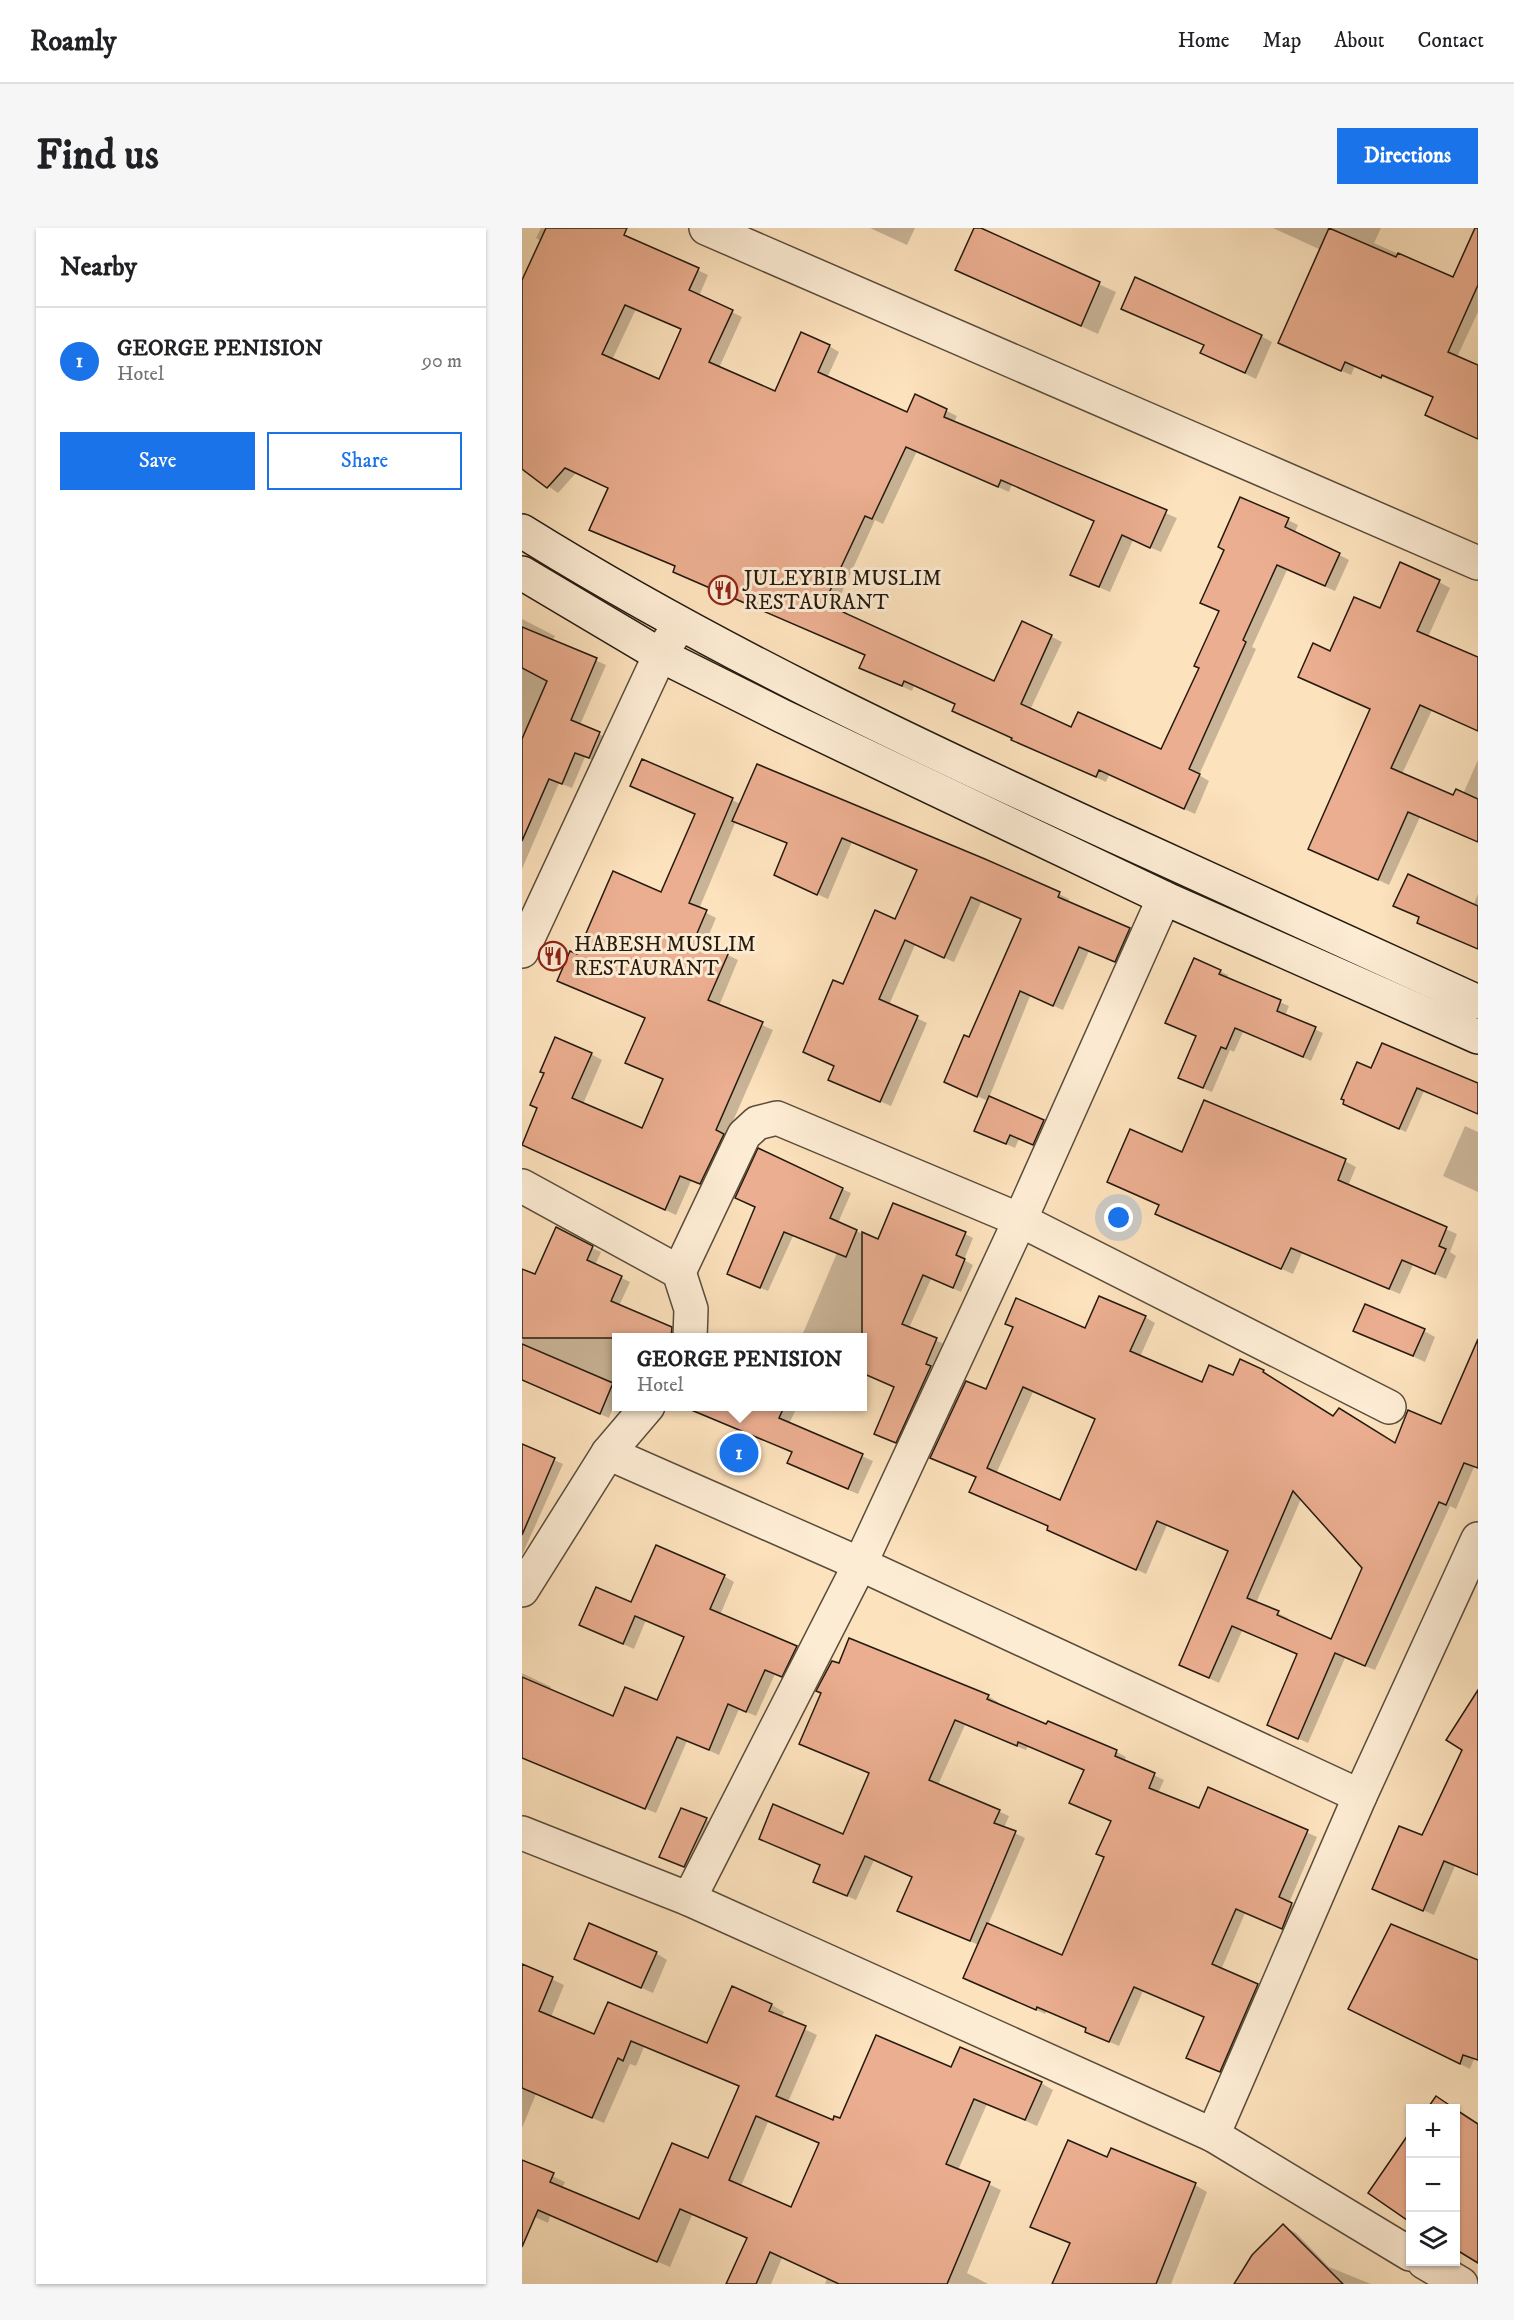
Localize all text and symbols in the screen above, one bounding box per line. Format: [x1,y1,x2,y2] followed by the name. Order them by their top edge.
[30,24,116,59] text: Roamly
[1178,28,1230,54] text: Home
[1263,28,1301,54] text: Map
[1334,28,1385,54] text: About
[1418,28,1484,54] text: Contact
[1337,128,1478,184] button: Directions
[36,130,159,182] text: Find us
[60,251,137,284] text: Nearby
[117,335,323,362] text: GEORGE PENISION
[76,349,83,374] text: 1
[422,349,462,374] text: 90 m
[117,362,164,387] text: Hotel
[60,432,255,490] button: Save
[267,432,462,490] button: Share
[742,566,941,616] place label: JULEYBIB MUSLIM RESTAURANT
[707,574,739,606] restaurant icon: JULEYBIB MUSLIM RESTAURANT
[574,932,756,982] place label: HABESH MUSLIM RESTAURANT
[537,940,569,972] restaurant icon: HABESH MUSLIM RESTAURANT
[1104,1203,1133,1232] your location
[612,1333,867,1411] popup
[637,1346,842,1373] text: GEORGE PENISION
[637,1373,684,1398] text: Hotel
[720,1430,758,1476] pin: 1
[1406,2104,1460,2266] map controls
[1406,2104,1460,2158] button: +
[1406,2158,1460,2212] button: −
[1406,2212,1460,2266] button: layers

